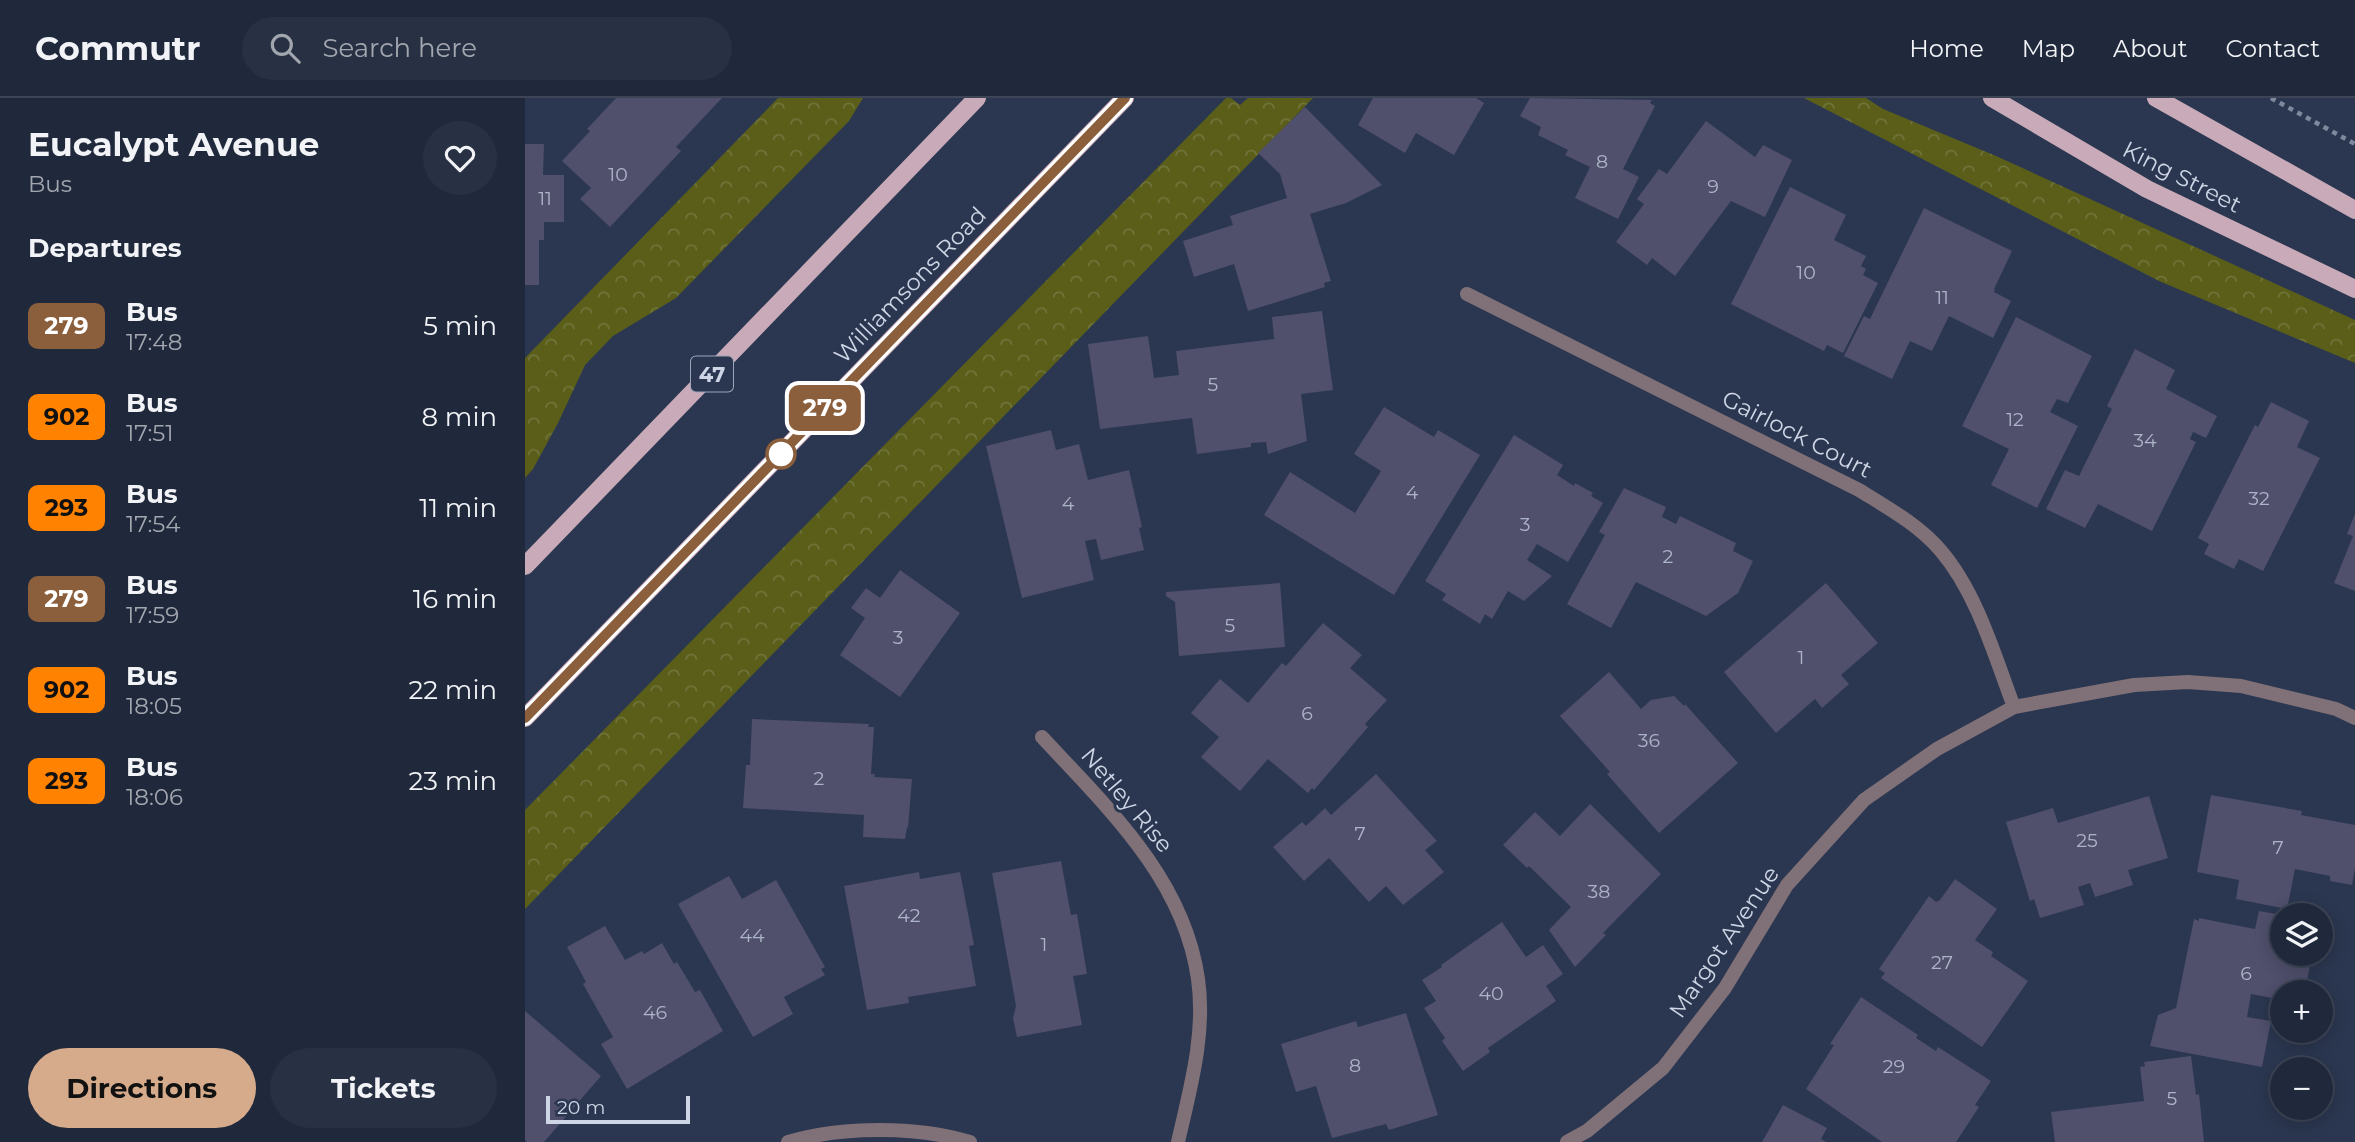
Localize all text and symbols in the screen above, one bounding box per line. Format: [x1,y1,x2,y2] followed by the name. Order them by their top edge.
[242,17,732,80] search box
[35,28,200,68] text: Commutr
[266,29,304,67] icon: search
[322,32,477,64] text: Search here
[1909,34,1984,63] text: Home
[2022,34,2075,63] text: Map
[2113,34,2187,63] text: About
[2225,34,2320,63] text: Contact
[423,121,497,195] button: heart
[28,124,319,164] text: Eucalypt Avenue
[2118,135,2246,219] street label: King Street
[1596,150,1608,173] house number: 8
[608,163,628,186] house number: 10
[28,170,72,198] text: Bus
[1707,175,1719,198] house number: 9
[538,187,552,210] house number: 11
[828,201,992,369] street label: Williamsons Road
[28,232,182,264] text: Departures
[1796,261,1816,284] house number: 10
[1935,286,1949,309] house number: 11
[126,296,178,328] text: Bus
[423,310,497,342] text: 5 min
[44,311,89,340] text: 279
[126,328,182,356] text: 17:48
[691,356,733,392] road number: 47
[1208,373,1219,396] house number: 5
[1717,384,1877,484] street label: Gairlock Court
[785,385,865,431] line badge: 279
[126,387,178,419] text: Bus
[803,393,847,422] text: 279
[421,401,497,433] text: 8 min
[44,402,89,431] text: 902
[2006,408,2024,431] house number: 12
[126,419,174,447] text: 17:51
[2133,429,2157,452] house number: 34
[766,439,796,469] unlabelled marker
[126,478,178,510] text: Bus
[1406,481,1419,504] house number: 4
[2248,487,2270,510] house number: 32
[419,492,497,524] text: 11 min
[1062,492,1075,515] house number: 4
[45,493,88,522] text: 293
[126,510,181,538] text: 17:54
[1520,513,1530,536] house number: 3
[1663,545,1674,568] house number: 2
[126,569,178,601] text: Bus
[413,583,497,615] text: 16 min
[44,584,89,613] text: 279
[126,601,179,629] text: 17:59
[1225,614,1236,637] house number: 5
[893,626,903,649] house number: 3
[1798,646,1804,669] house number: 1
[126,660,178,692] text: Bus
[408,674,497,706] text: 22 min
[44,675,89,704] text: 902
[126,692,182,720] text: 18:05
[1301,702,1313,725] house number: 6
[1638,729,1660,752] house number: 36
[1075,742,1179,858] street label: Netley Rise
[126,751,178,783] text: Bus
[409,765,497,797] text: 23 min
[45,766,88,795] text: 293
[814,767,825,790] house number: 2
[126,783,183,811] text: 18:06
[1354,822,1366,845] house number: 7
[2076,829,2098,852] house number: 25
[2272,836,2284,859] house number: 7
[1663,861,1785,1023] street label: Margot Avenue
[1588,880,1610,903] house number: 38
[2270,903,2333,1120] map controls
[2270,903,2333,966] button: layers
[897,904,921,927] house number: 42
[739,924,765,947] house number: 44
[1041,933,1047,956] house number: 1
[1931,951,1953,974] house number: 27
[2240,962,2252,985] house number: 6
[2270,980,2333,1043] button: +
[1478,982,1504,1005] house number: 40
[643,1001,667,1024] house number: 46
[28,1048,256,1128] button: Directions
[270,1048,497,1128] button: Tickets
[1349,1054,1361,1077] house number: 8
[1883,1055,1905,1078] house number: 29
[2270,1057,2333,1120] button: −
[2167,1087,2178,1110] house number: 5
[546,1093,689,1125] scale bar
[557,1096,605,1119] text: 20 m

